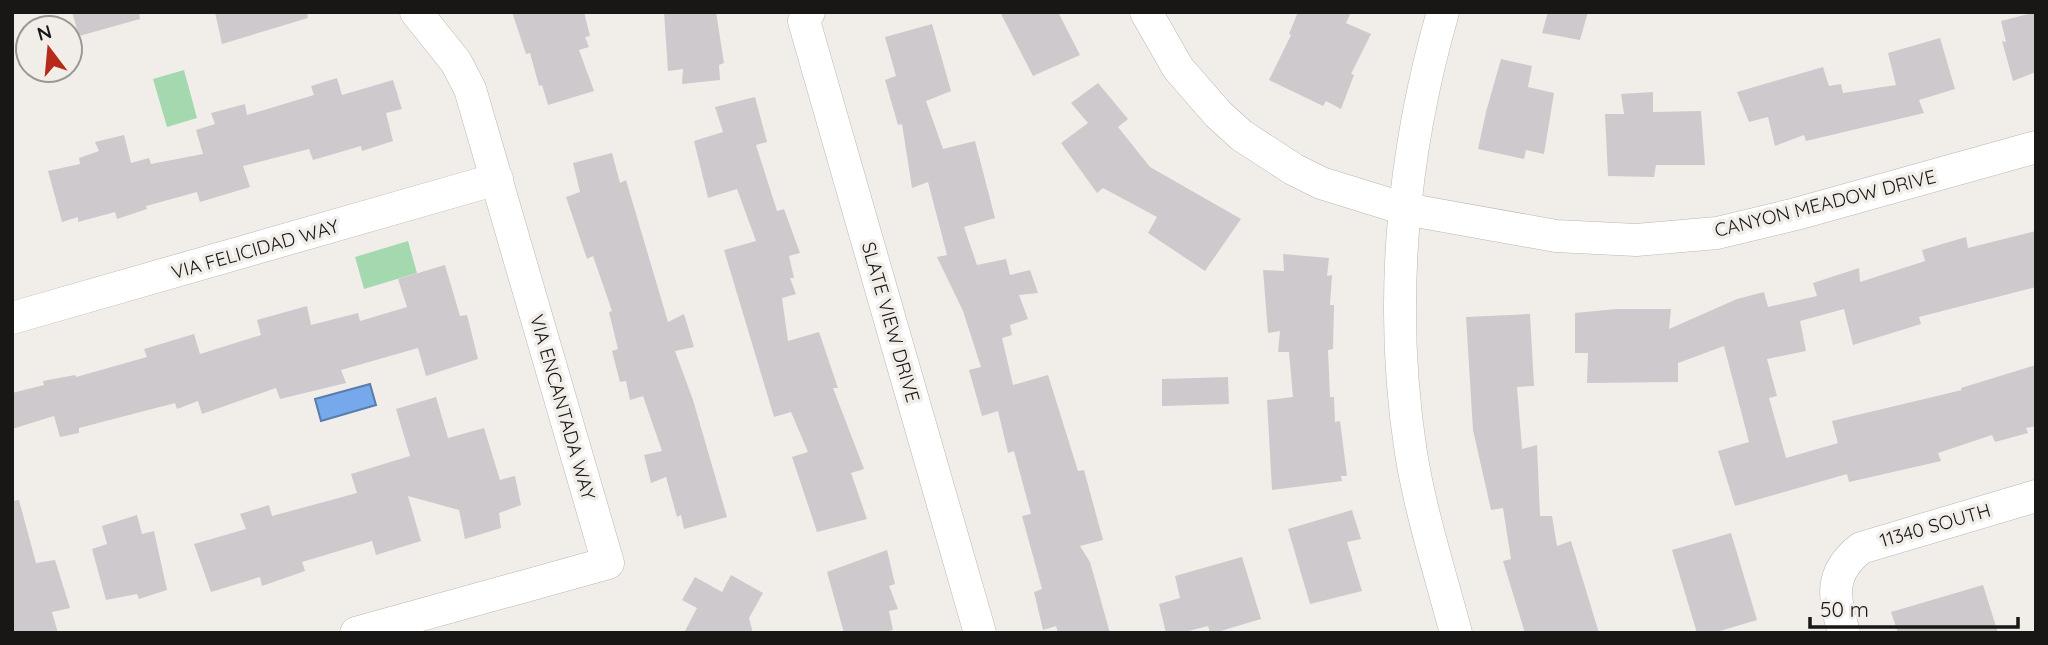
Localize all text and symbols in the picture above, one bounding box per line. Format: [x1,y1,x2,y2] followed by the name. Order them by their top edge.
[14,14,84,84] north arrow
[34,19,54,46] text: N
[1712,164,1938,242] street label: CANYON MEADOW DRIVE
[168,213,342,284] street label: VIA FELICIDAD WAY
[857,239,925,405] street label: SLATE VIEW DRIVE
[525,311,601,503] street label: VIA ENCANTADA WAY
[1877,498,1993,552] street label: 11340 SOUTH
[1810,586,2018,630] scale bar
[1820,596,1869,622] text: 50 m

